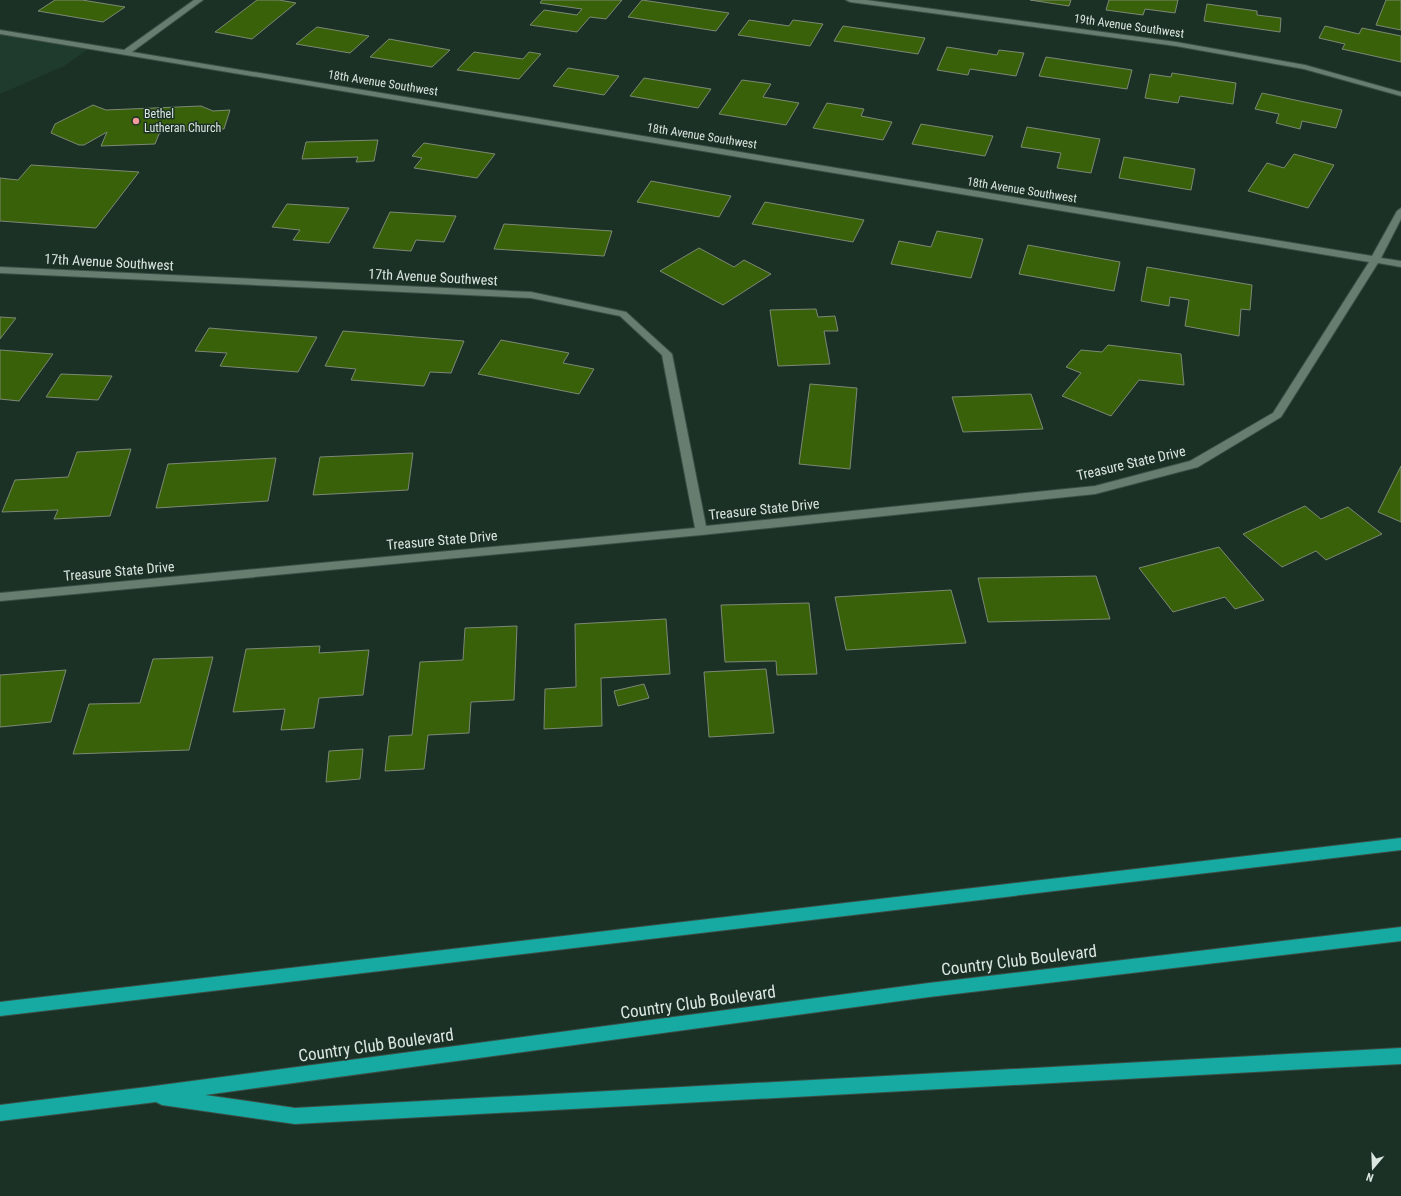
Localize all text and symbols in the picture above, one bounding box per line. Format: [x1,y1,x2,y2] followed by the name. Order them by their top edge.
[1073,11,1185,41] street label: 19th Avenue Southwest
[327,67,439,99] street label: 18th Avenue Southwest
[144,107,221,135] place label: Bethel Lutheran Church
[131,116,141,126] marker: Bethel Lutheran Church
[646,120,758,152] street label: 18th Avenue Southwest
[966,174,1078,206] street label: 18th Avenue Southwest
[44,251,174,273] street label: 17th Avenue Southwest
[368,266,498,288] street label: 17th Avenue Southwest
[1075,443,1187,483] street label: Treasure State Drive
[708,495,821,523] street label: Treasure State Drive
[386,527,499,553] street label: Treasure State Drive
[63,558,176,584] street label: Treasure State Drive
[940,941,1098,979] street label: Country Club Boulevard
[619,981,777,1023] street label: Country Club Boulevard
[297,1024,455,1066] street label: Country Club Boulevard
[1353,1148,1393,1188] north arrow
[1364,1170,1375,1184] text: N

